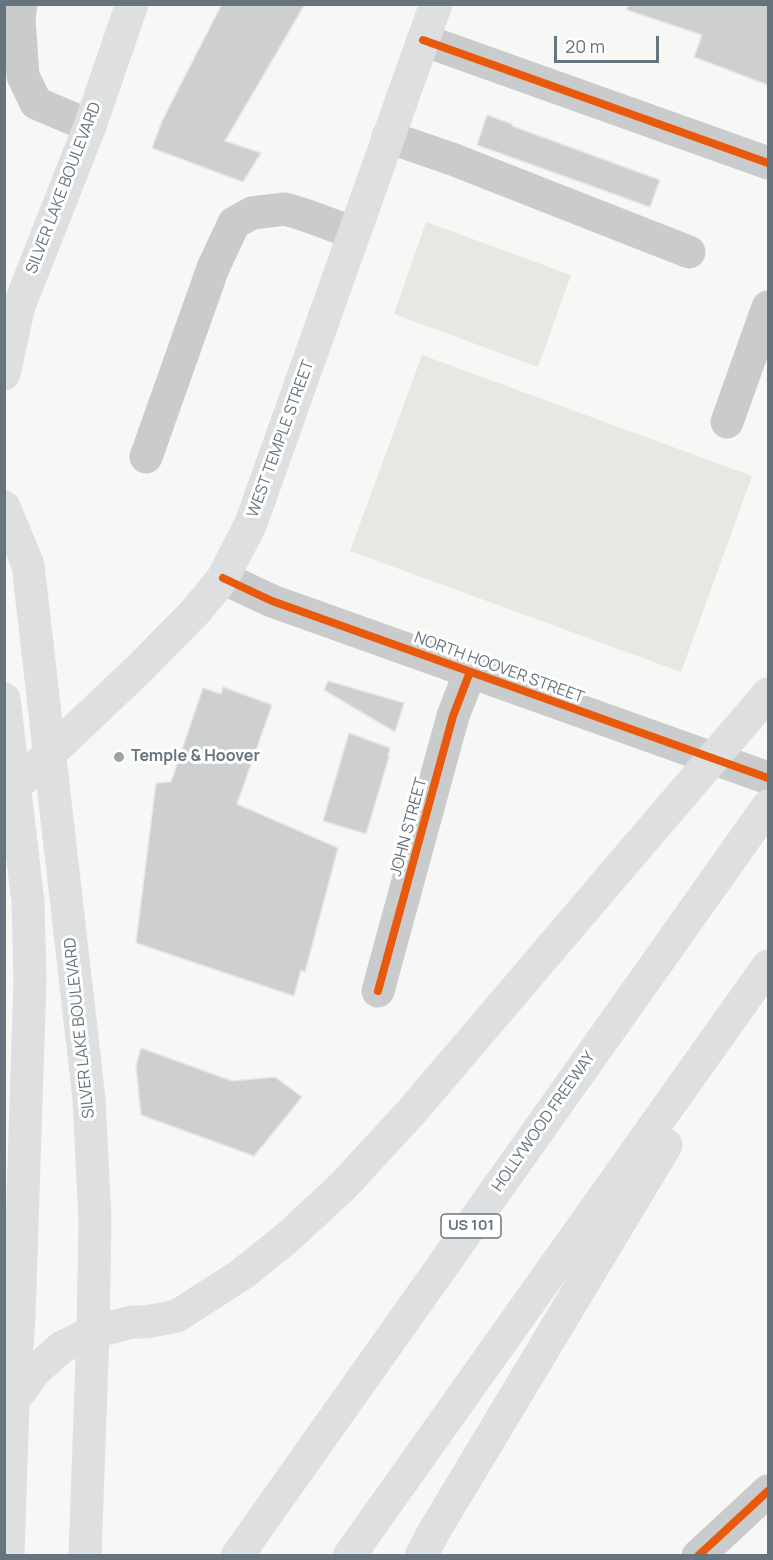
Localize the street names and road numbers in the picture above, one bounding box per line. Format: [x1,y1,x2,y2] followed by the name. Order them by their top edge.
[22,100,106,276] street label: SILVER LAKE BOULEVARD
[244,358,318,520] street label: WEST TEMPLE STREET
[411,628,587,708] street label: NORTH HOOVER STREET
[387,776,431,878] street label: JOHN STREET
[61,936,99,1120] street label: SILVER LAKE BOULEVARD
[488,1048,600,1196] street label: HOLLYWOOD FREEWAY
[441,1214,501,1238] road number: US 101

